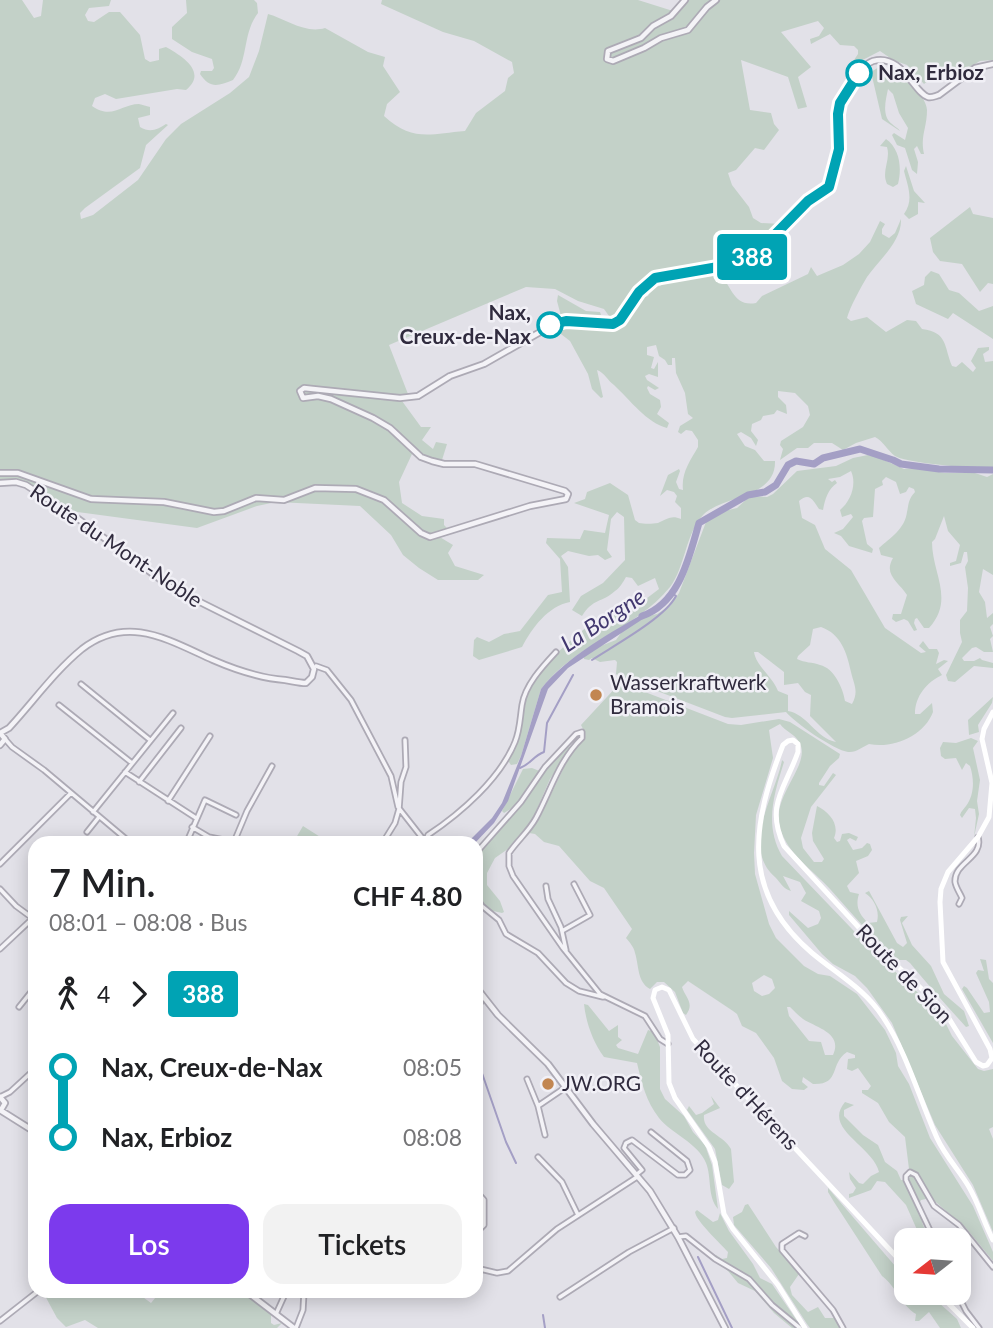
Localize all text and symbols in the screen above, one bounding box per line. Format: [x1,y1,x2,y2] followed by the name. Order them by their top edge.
[878,59,984,84] place label: Nax, Erbioz
[846,60,872,86] marker: Nax, Erbioz
[712,234,792,280] line badge: 388
[731,242,773,271] text: 388
[400,299,531,348] place label: Nax, Creux-de-Nax
[537,312,563,338] marker: Nax, Creux-de-Nax
[26,478,208,612] street label: Route du Mont-Noble
[555,581,650,657] water label: La Borgne
[610,669,767,718] place label: Wasserkraftwerk Bramois
[588,687,604,703] marker: Wasserkraftwerk Bramois
[49,859,156,905] text: 7 Min.
[353,880,462,912] text: CHF 4.80
[49,908,248,936] text: 08:01 – 08:08 · Bus
[852,918,959,1028] street label: Route de Sion
[49,975,87,1013] icon: walk
[120,975,158,1013] icon: forward
[182,979,224,1008] text: 388
[97,980,110,1008] text: 4
[690,1034,805,1154] street label: Route d'Hérens
[101,1051,323,1083] text: Nax, Creux-de-Nax
[403,1053,462,1081] text: 08:05
[562,1070,641,1095] place label: JW.ORG
[540,1076,556,1092] marker: JW.ORG
[101,1121,232,1153] text: Nax, Erbioz
[403,1123,462,1151] text: 08:08
[49,1204,249,1284] button: Los
[263,1204,462,1284] button: Tickets
[894,1228,971,1306] north arrow
[894,1228,971,1305] map controls

